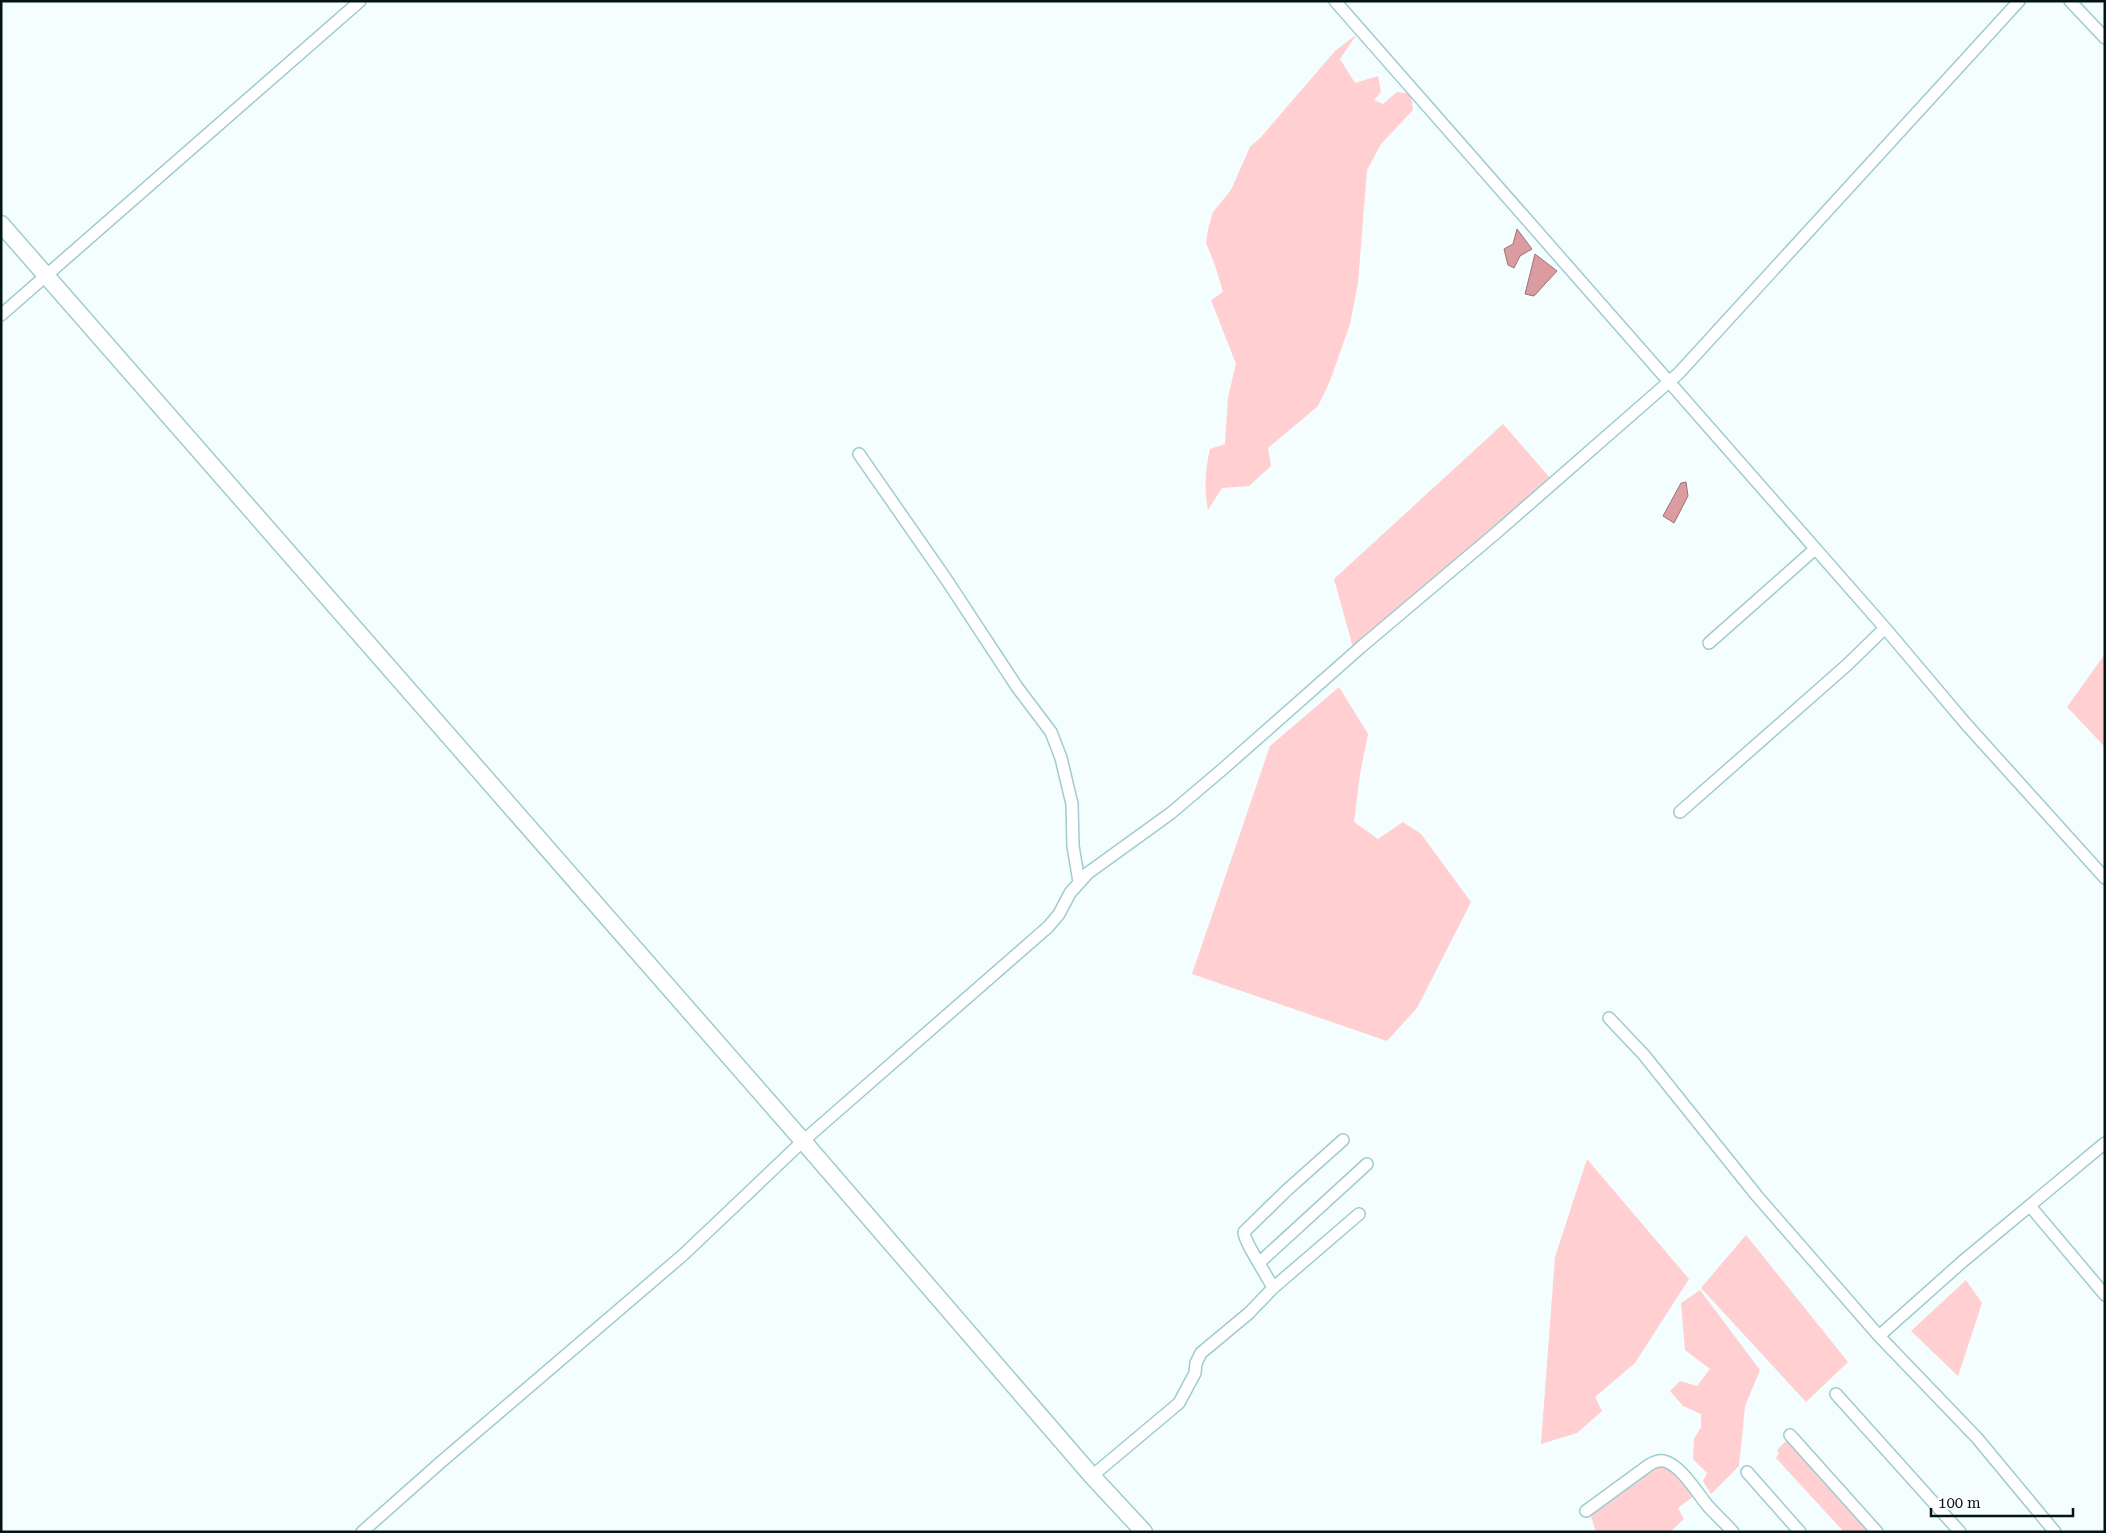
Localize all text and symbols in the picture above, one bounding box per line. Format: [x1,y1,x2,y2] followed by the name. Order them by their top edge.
[1931,1486,2074,1518] scale bar
[1938,1494,1981,1512] text: 100 m

